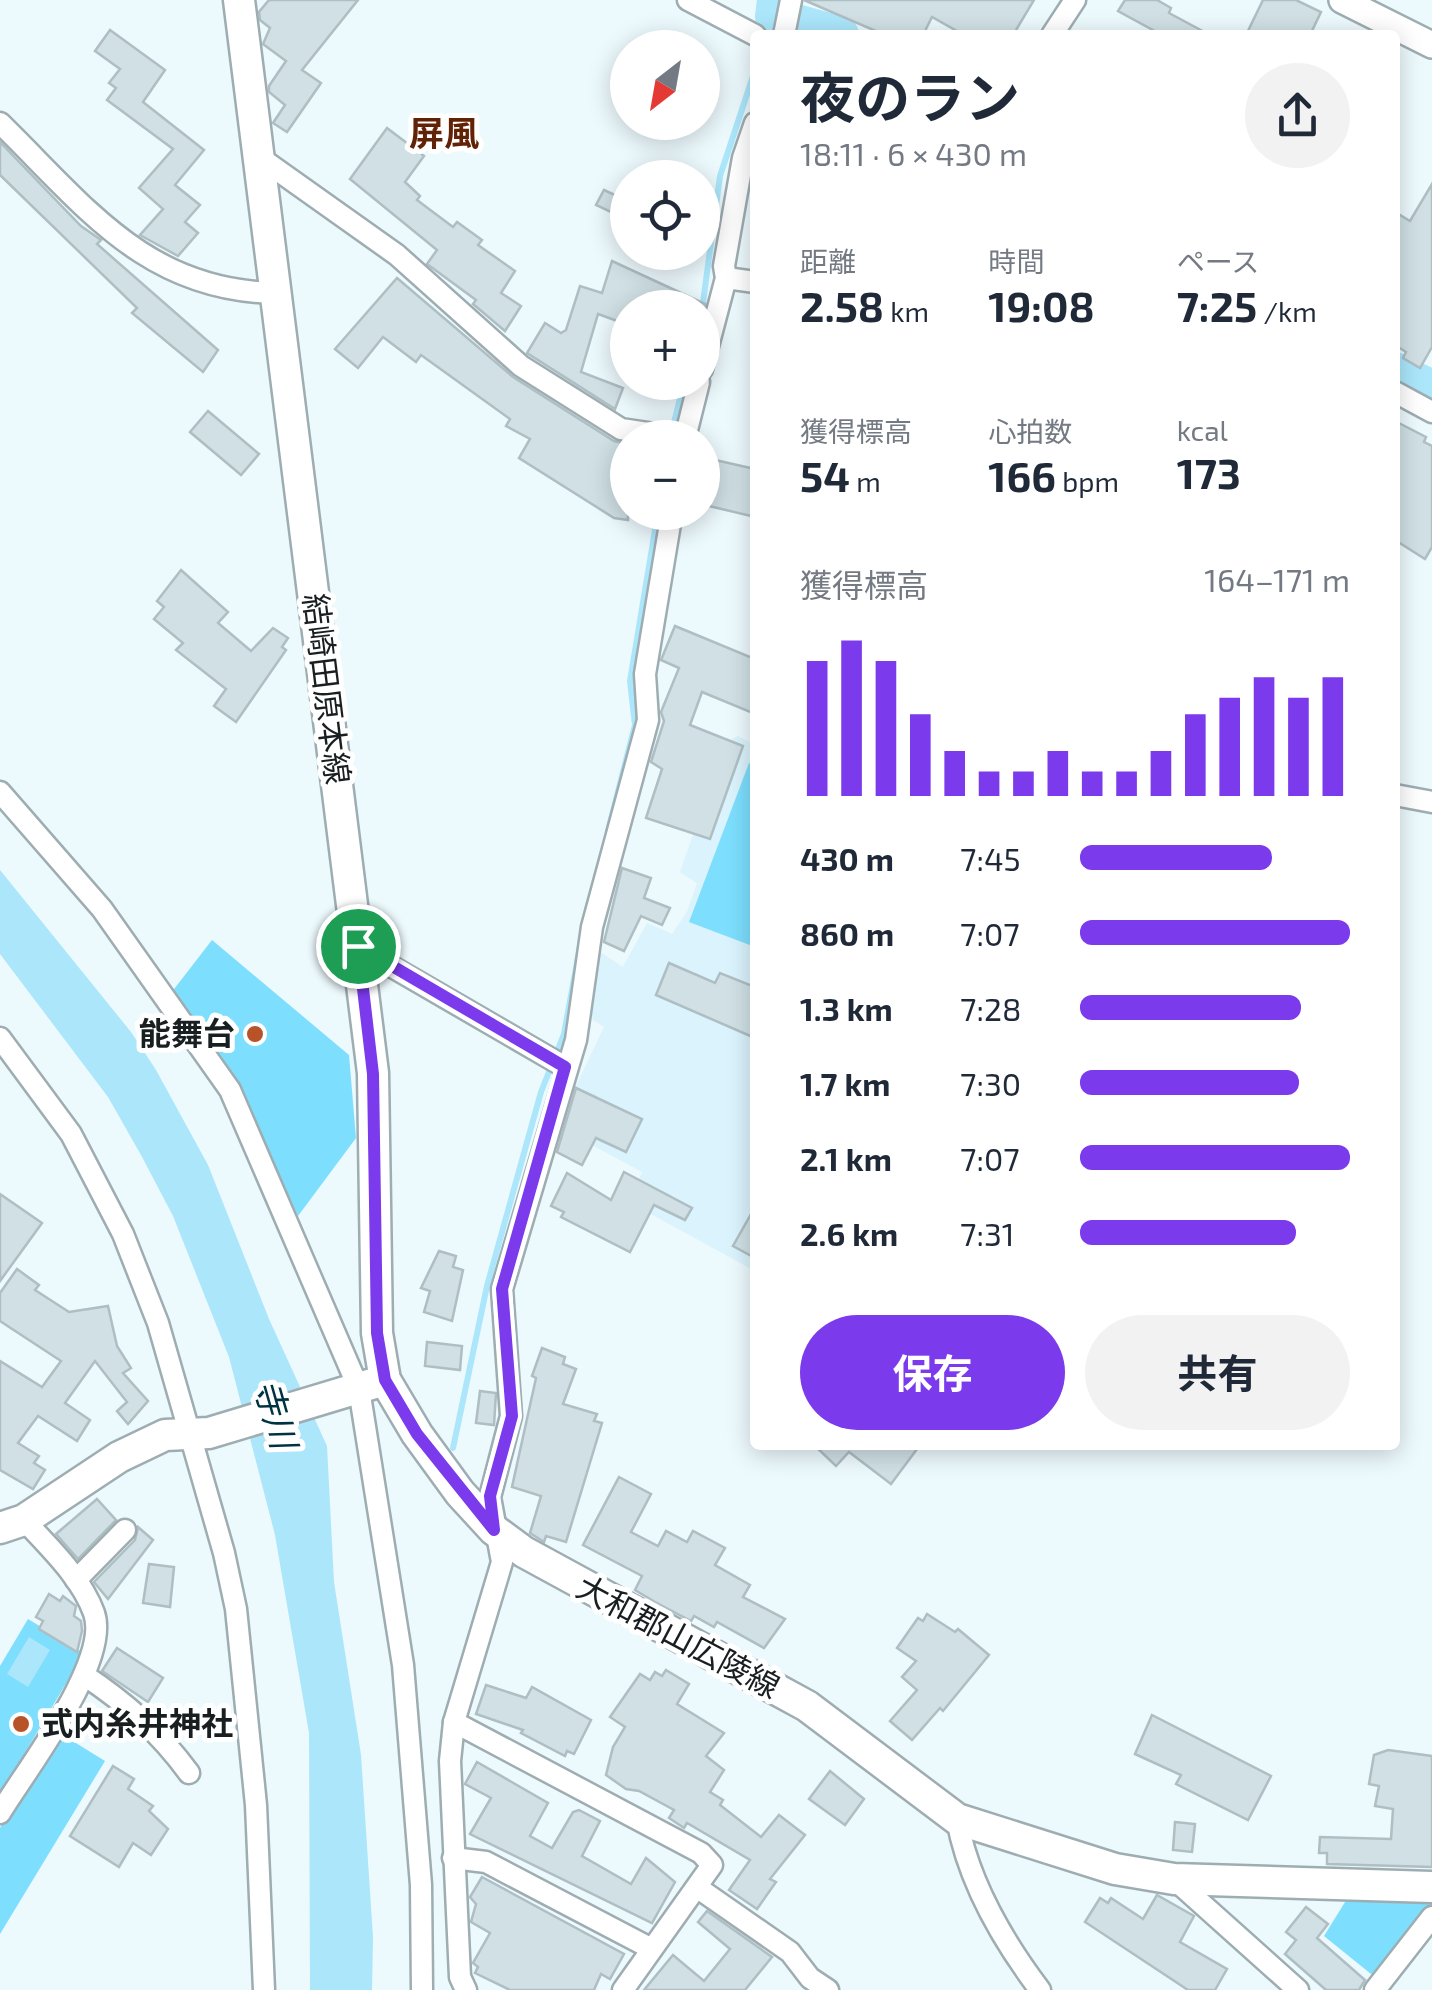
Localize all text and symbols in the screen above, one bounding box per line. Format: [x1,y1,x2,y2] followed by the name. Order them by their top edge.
[610,30,720,140] north arrow
[610,30,720,530] map controls
[800,63,1020,129] text: 夜のラン
[1245,63,1350,168] button: share
[409,111,479,153] district label: 屏風
[800,134,1027,172] text: 18:11 · 6 × 430 m
[610,160,720,270] button: locate
[800,244,856,278] text: 距離
[988,244,1044,278] text: 時間
[1177,244,1259,278] text: ペース
[800,280,884,330] text: 2.58
[988,280,1095,330] text: 19:08
[1177,280,1257,330] text: 7:25
[610,290,720,400] button: +
[884,294,929,328] text: km
[1257,294,1317,328] text: /km
[1177,413,1228,447] text: kcal
[800,414,912,448] text: 獲得標高
[988,414,1072,448] text: 心拍数
[610,420,720,530] button: −
[1177,447,1241,497] text: 173
[800,450,850,500] text: 54
[988,450,1056,500] text: 166
[850,464,881,498] text: m
[1056,464,1119,498] text: bpm
[1204,560,1350,598] text: 164–171 m
[800,565,928,603] text: 獲得標高
[297,591,359,786] street label: 結崎田原本線
[800,839,894,877] text: 430 m
[960,839,1021,877] text: 7:45
[316,904,401,989] pin
[800,914,894,952] text: 860 m
[960,914,1020,952] text: 7:07
[331,919,386,974] icon: arrive
[800,989,893,1027] text: 1.3 km
[960,989,1021,1027] text: 7:28
[139,1013,235,1051] place label: 能舞台
[244,1023,266,1045] marker: 能舞台
[800,1064,890,1102] text: 1.7 km
[960,1064,1021,1102] text: 7:30
[800,1139,892,1177] text: 2.1 km
[960,1139,1020,1177] text: 7:07
[800,1214,898,1252] text: 2.6 km
[960,1214,1014,1252] text: 7:31
[800,1315,1065,1430] button: 保存
[1085,1315,1350,1430] button: 共有
[247,1374,308,1457] water label: 寺川
[571,1566,787,1705] street label: 大和郡山広陵線
[41,1703,233,1741] place label: 式内糸井神社
[10,1713,32,1735] marker: 式内糸井神社

